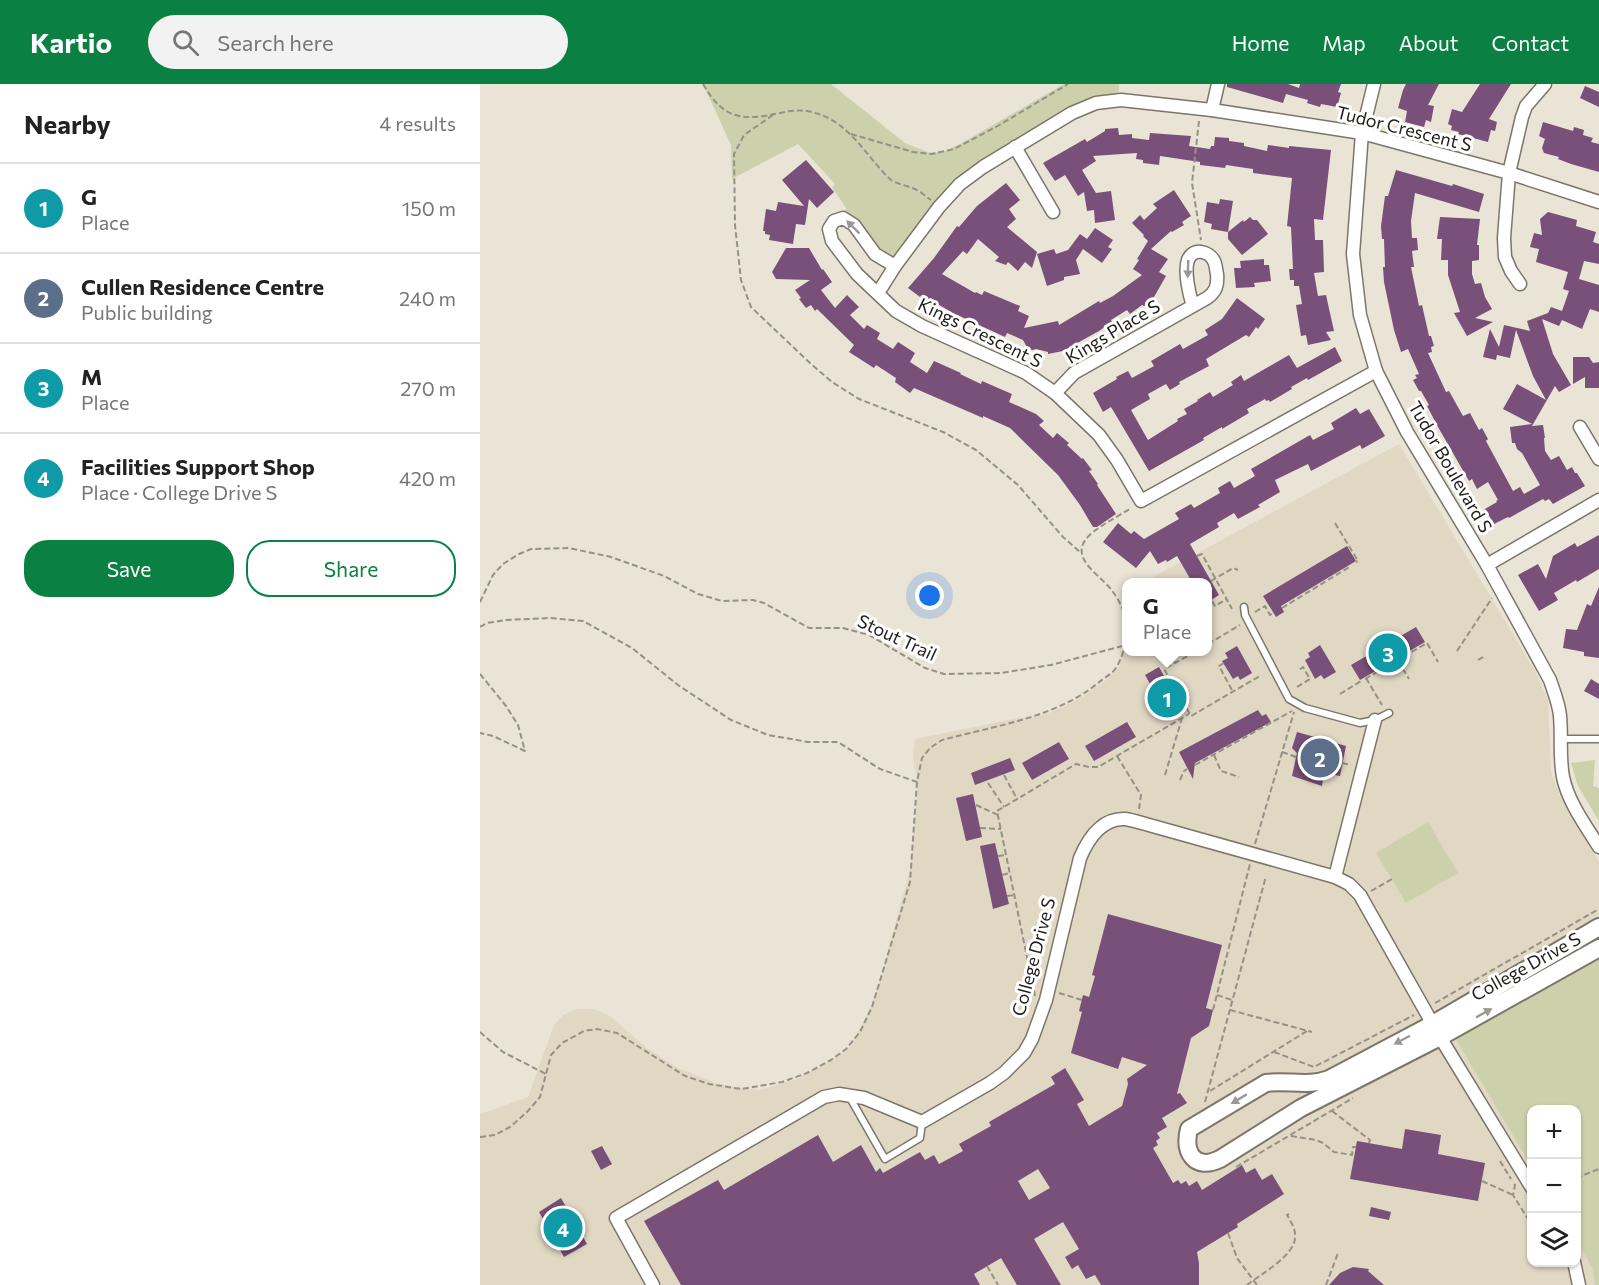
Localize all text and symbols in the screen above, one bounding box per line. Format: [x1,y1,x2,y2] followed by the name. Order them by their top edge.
[148,15,568,69] search box
[30,25,112,59] text: Kartio
[169,26,202,59] icon: search
[217,29,334,56] text: Search here
[1232,30,1289,55] text: Home
[1322,30,1366,55] text: Map
[1399,30,1458,55] text: About
[1491,30,1569,55] text: Contact
[1334,101,1474,156] street label: Tudor Crescent S
[24,108,111,139] text: Nearby
[379,111,456,135] text: 4 results
[81,183,97,210] text: G
[39,196,48,220] text: 1
[402,196,456,220] text: 150 m
[81,210,130,234] text: Place
[846,220,861,234] one-way arrow
[1184,260,1193,279] one-way arrow
[81,273,324,300] text: Cullen Residence Centre
[38,286,49,310] text: 2
[399,286,456,310] text: 240 m
[915,293,1046,372] street label: Kings Crescent S
[1061,294,1164,368] street label: Kings Place S
[81,300,213,324] text: Public building
[81,363,102,390] text: M
[38,376,49,400] text: 3
[400,376,456,400] text: 270 m
[81,390,130,414] text: Place
[1404,397,1497,536] street label: Tudor Boulevard S
[81,453,315,480] text: Facilities Support Shop
[37,466,50,490] text: 4
[399,466,456,490] text: 420 m
[81,480,277,504] text: Place · College Drive S
[24,540,234,597] button: Save
[246,540,456,597] button: Share
[1122,578,1212,656] popup
[915,581,944,610] your location
[1143,592,1159,619] text: G
[854,609,941,665] street label: Stout Trail
[1143,619,1191,643] text: Place
[1368,630,1408,676] pin: 3
[1148,676,1186,720] pin: 1
[1300,736,1340,780] pin: 2
[1007,895,1059,1018] street label: College Drive S
[1467,927,1584,1005] street label: College Drive S
[1475,1008,1492,1018] one-way arrow
[1394,1035,1411,1045] one-way arrow
[1231,1093,1247,1104] one-way arrow
[1527,1105,1581,1267] map controls
[1527,1105,1581,1159] button: +
[1527,1159,1581,1213] button: −
[544,1206,583,1250] pin: 4
[1527,1213,1581,1267] button: layers

